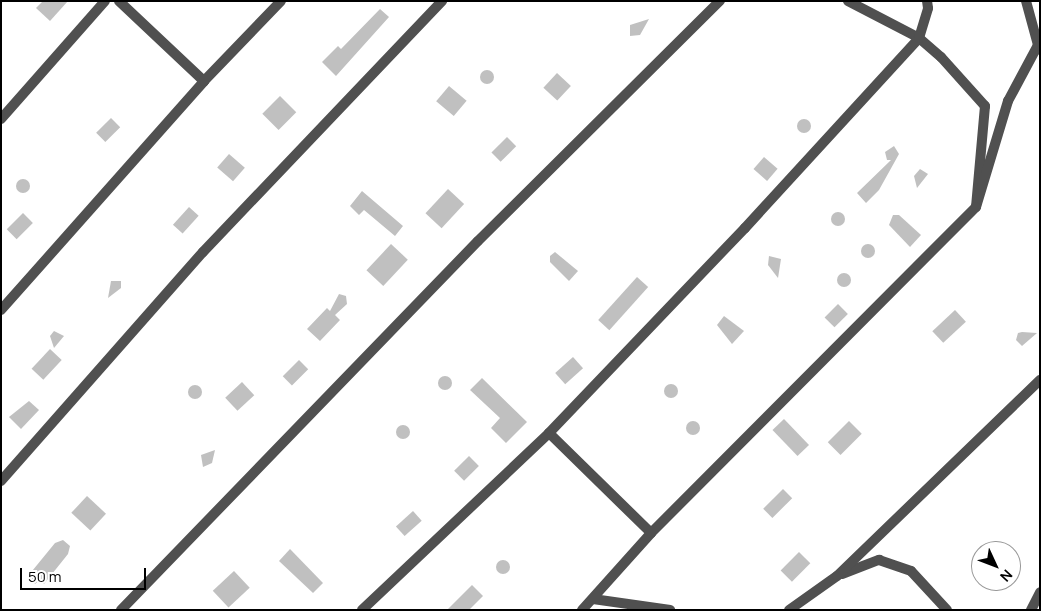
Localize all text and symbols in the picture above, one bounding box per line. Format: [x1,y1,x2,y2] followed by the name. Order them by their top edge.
[971,541,1021,591] north arrow
[22,558,149,590] scale bar
[28,566,62,587] text: 50 m
[996,566,1017,586] text: N

